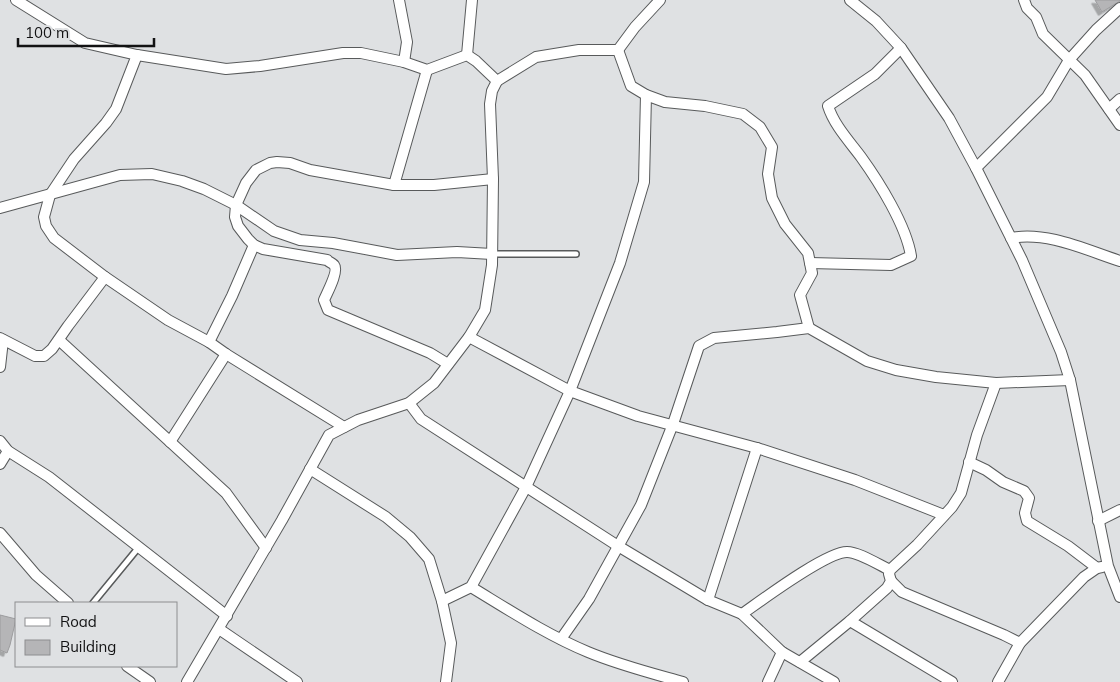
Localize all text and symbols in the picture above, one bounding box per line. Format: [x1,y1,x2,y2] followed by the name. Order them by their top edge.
[18,15,154,47] scale bar
[25,23,69,42] text: 100 m
[15,602,178,667] legend
[60,612,97,631] text: Road
[60,637,116,656] text: Building

